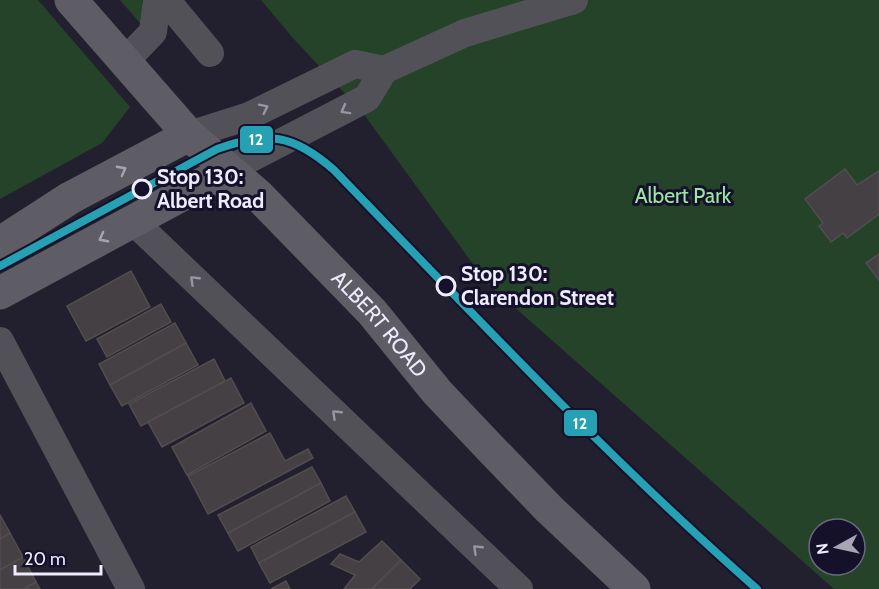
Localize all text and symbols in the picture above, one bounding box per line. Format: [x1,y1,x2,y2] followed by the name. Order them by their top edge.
[341,103,351,114] one-way arrow
[258,104,269,116] one-way arrow
[239,125,274,154] line badge: 12
[249,130,263,149] text: 12
[157,164,264,213] place label: Stop 130: Albert Road
[116,166,127,177] one-way arrow
[132,179,152,199] marker: Stop 130: Albert Road
[635,183,732,208] park label: Albert Park
[99,231,109,242] one-way arrow
[461,261,614,310] place label: Stop 130: Clarendon Street
[327,265,433,382] street label: ALBERT ROAD
[191,276,201,287] one-way arrow
[436,276,456,296] marker: Stop 130: Clarendon Street
[563,409,598,437] line badge: 12
[332,410,342,421] one-way arrow
[573,414,587,433] text: 12
[807,517,867,577] north arrow
[15,538,100,576] scale bar
[812,542,833,556] text: N
[473,545,484,556] one-way arrow
[24,548,66,570] text: 20 m

